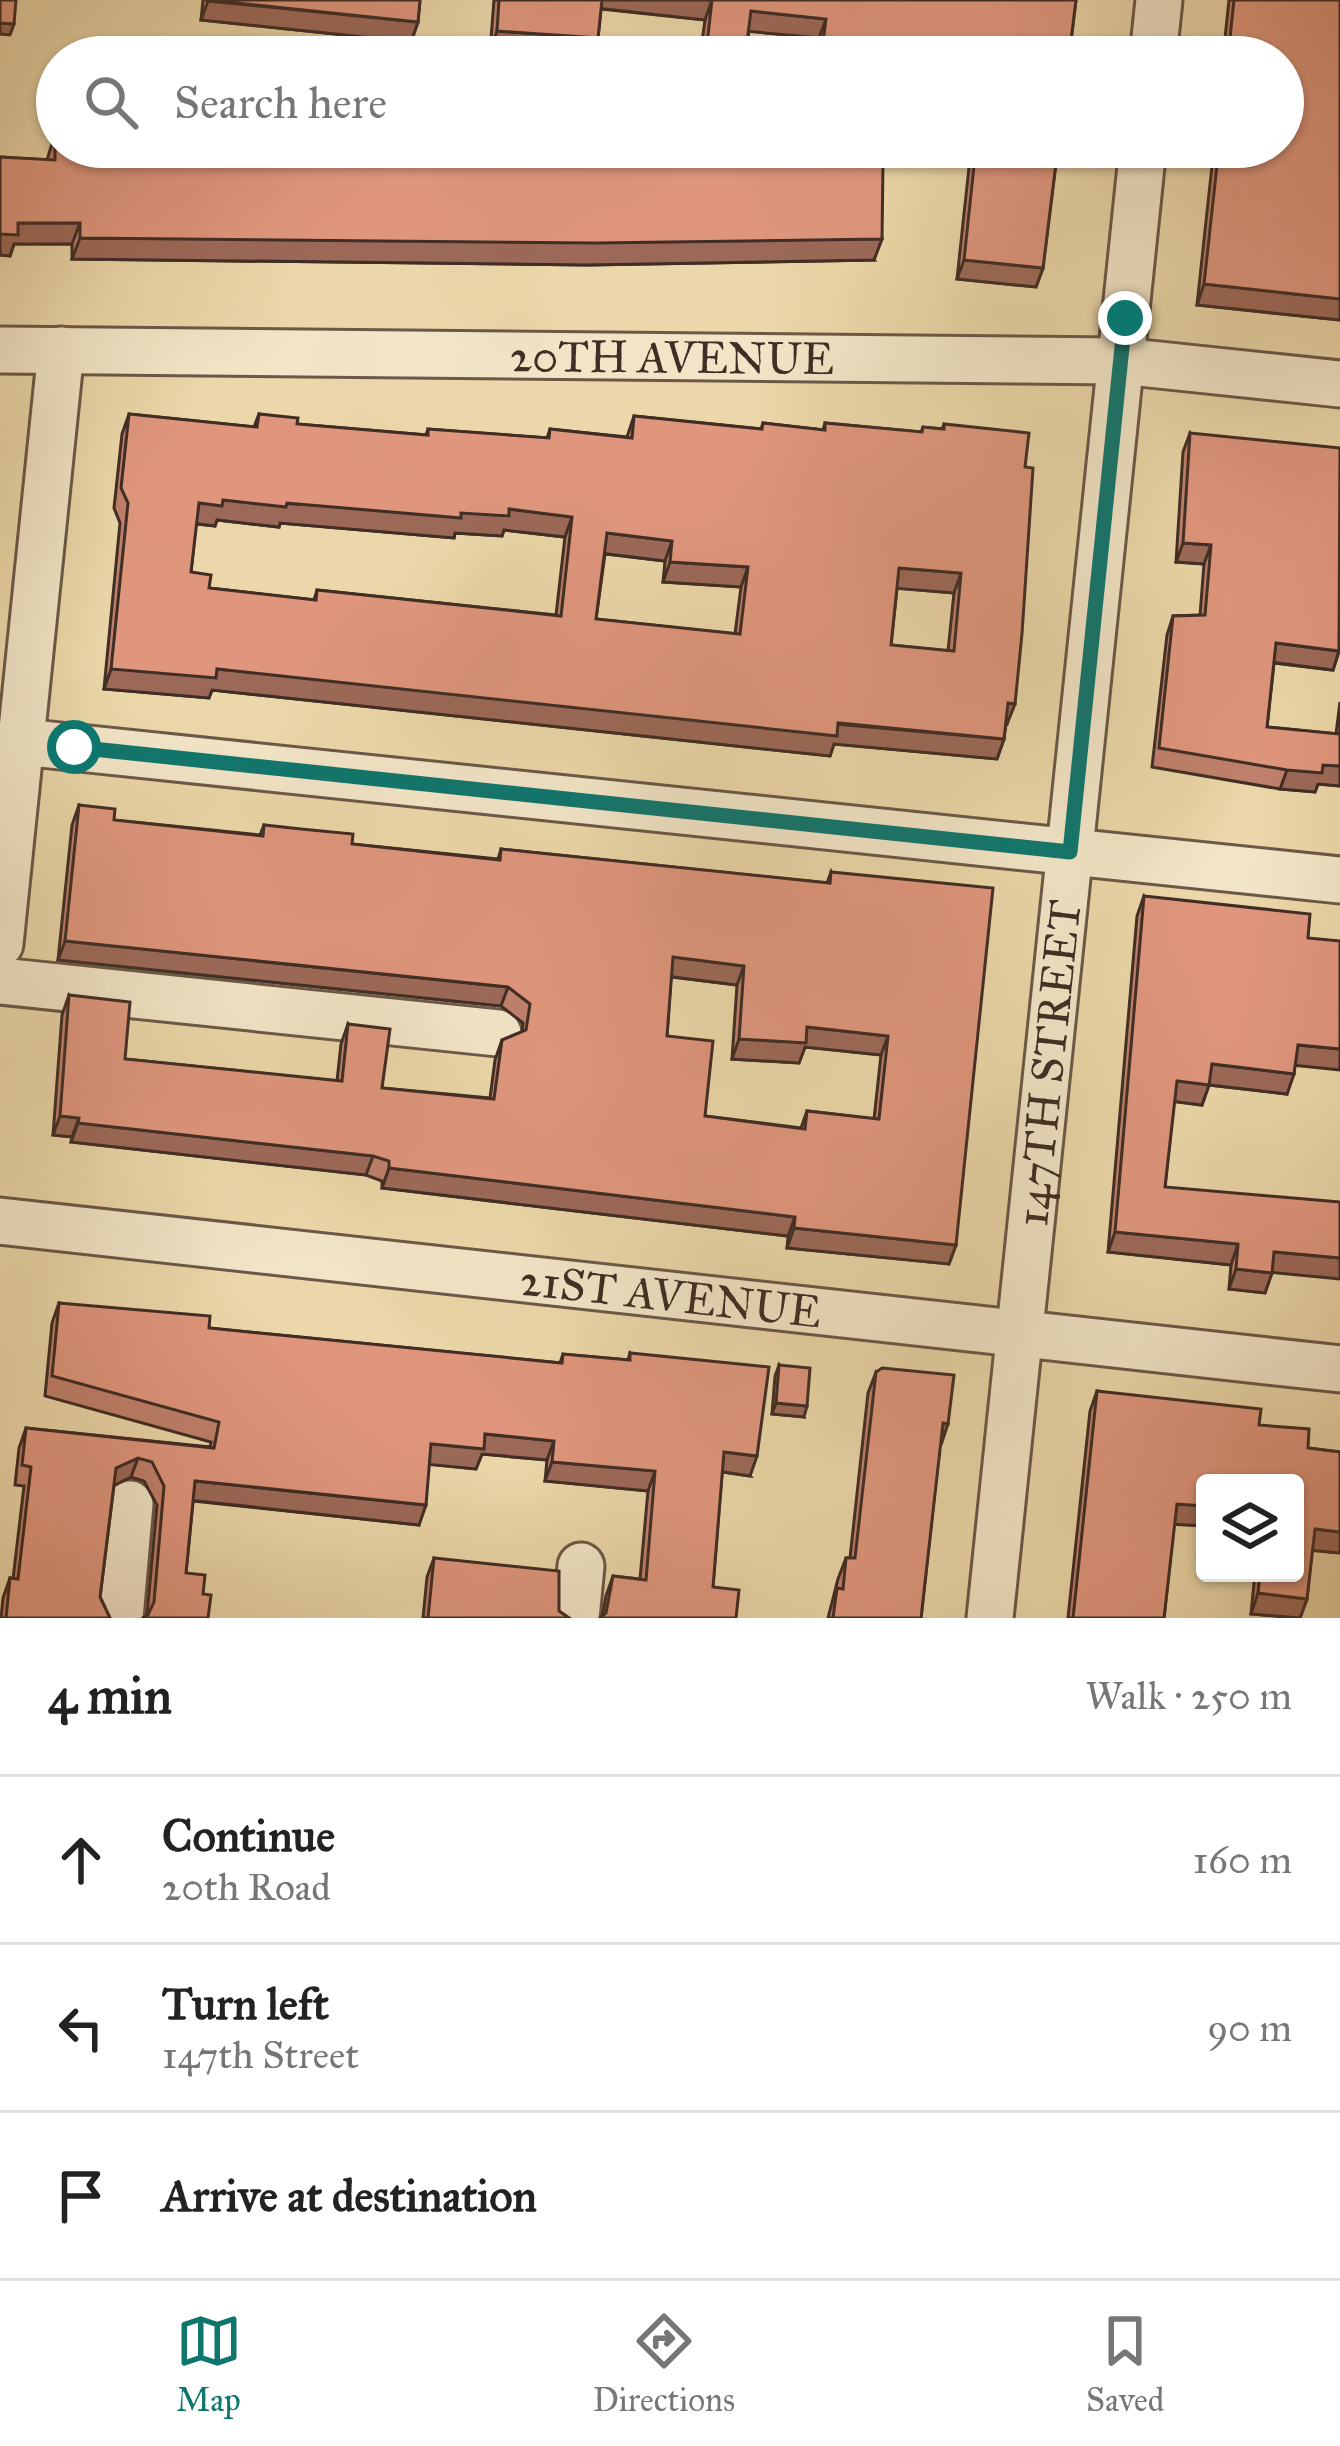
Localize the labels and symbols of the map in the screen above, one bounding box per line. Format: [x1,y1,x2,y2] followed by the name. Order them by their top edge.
[1098,291,1152,345] route end
[510,328,834,386] street label: 20TH AVENUE
[47,720,101,774] route start
[1003,897,1092,1229] street label: 147TH STREET
[517,1251,824,1339] street label: 21ST AVENUE

